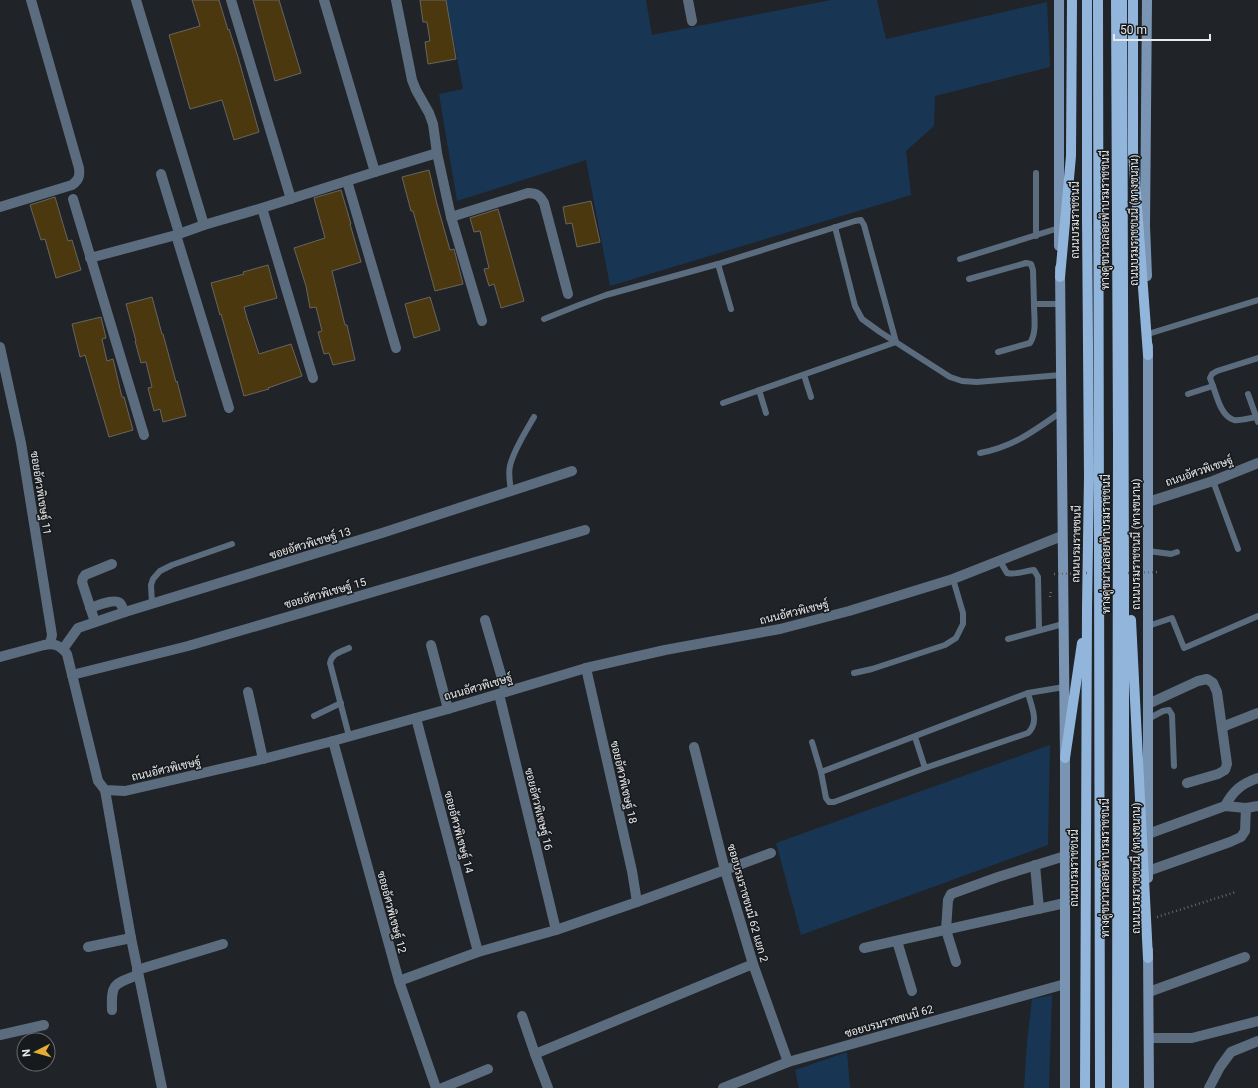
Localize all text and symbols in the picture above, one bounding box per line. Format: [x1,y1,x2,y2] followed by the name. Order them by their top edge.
[1114,16,1210,42] scale bar
[1120,23,1147,37] text: 50 m
[1097,150,1113,290] street label: ทางคู่ขนานลอยฟ้าบรมราชชนนี
[1126,154,1141,286] street label: ถนนบรมราชชนนี (ทางขนาน)
[1067,181,1082,259] street label: ถนนบรมราชชนนี
[26,450,56,536] street label: ซอยอัศวพิเชษฐ์ 11
[1163,452,1235,490] street label: ถนนอัศวพิเชษฐ์
[1098,474,1114,614] street label: ทางคู่ขนานลอยฟ้าบรมราชชนนี
[1128,478,1143,610] street label: ถนนบรมราชชนนี (ทางขนาน)
[1067,505,1084,583] street label: ถนนบรมราชชนนี
[267,523,353,563] street label: ซอยอัศวพิเชษฐ์ 13
[282,574,368,612] street label: ซอยอัศวพิเชษฐ์ 15
[758,596,830,628] street label: ถนนอัศวพิเชษฐ์
[442,670,514,704] street label: ถนนอัศวพิเชษฐ์
[607,739,641,825] street label: ซอยอัศวพิเชษฐ์ 18
[130,753,202,785] street label: ถนนอัศวพิเชษฐ์
[521,766,557,852] street label: ซอยอัศวพิเชษฐ์ 16
[440,789,478,875] street label: ซอยอัศวพิเชษฐ์ 14
[1097,798,1113,938] street label: ทางคู่ขนานลอยฟ้าบรมราชชนนี
[1128,802,1143,934] street label: ถนนบรมราชชนนี (ทางขนาน)
[1066,829,1081,907] street label: ถนนบรมราชชนนี
[724,842,773,964] street label: ซอยบรมราชชนนี 62 แยก 2
[373,869,411,955] street label: ซอยอัศวพิเชษฐ์ 12
[843,1001,935,1040] street label: ซอยบรมราชชนนี 62
[16,1032,56,1072] north arrow
[20,1048,33,1058] text: N

